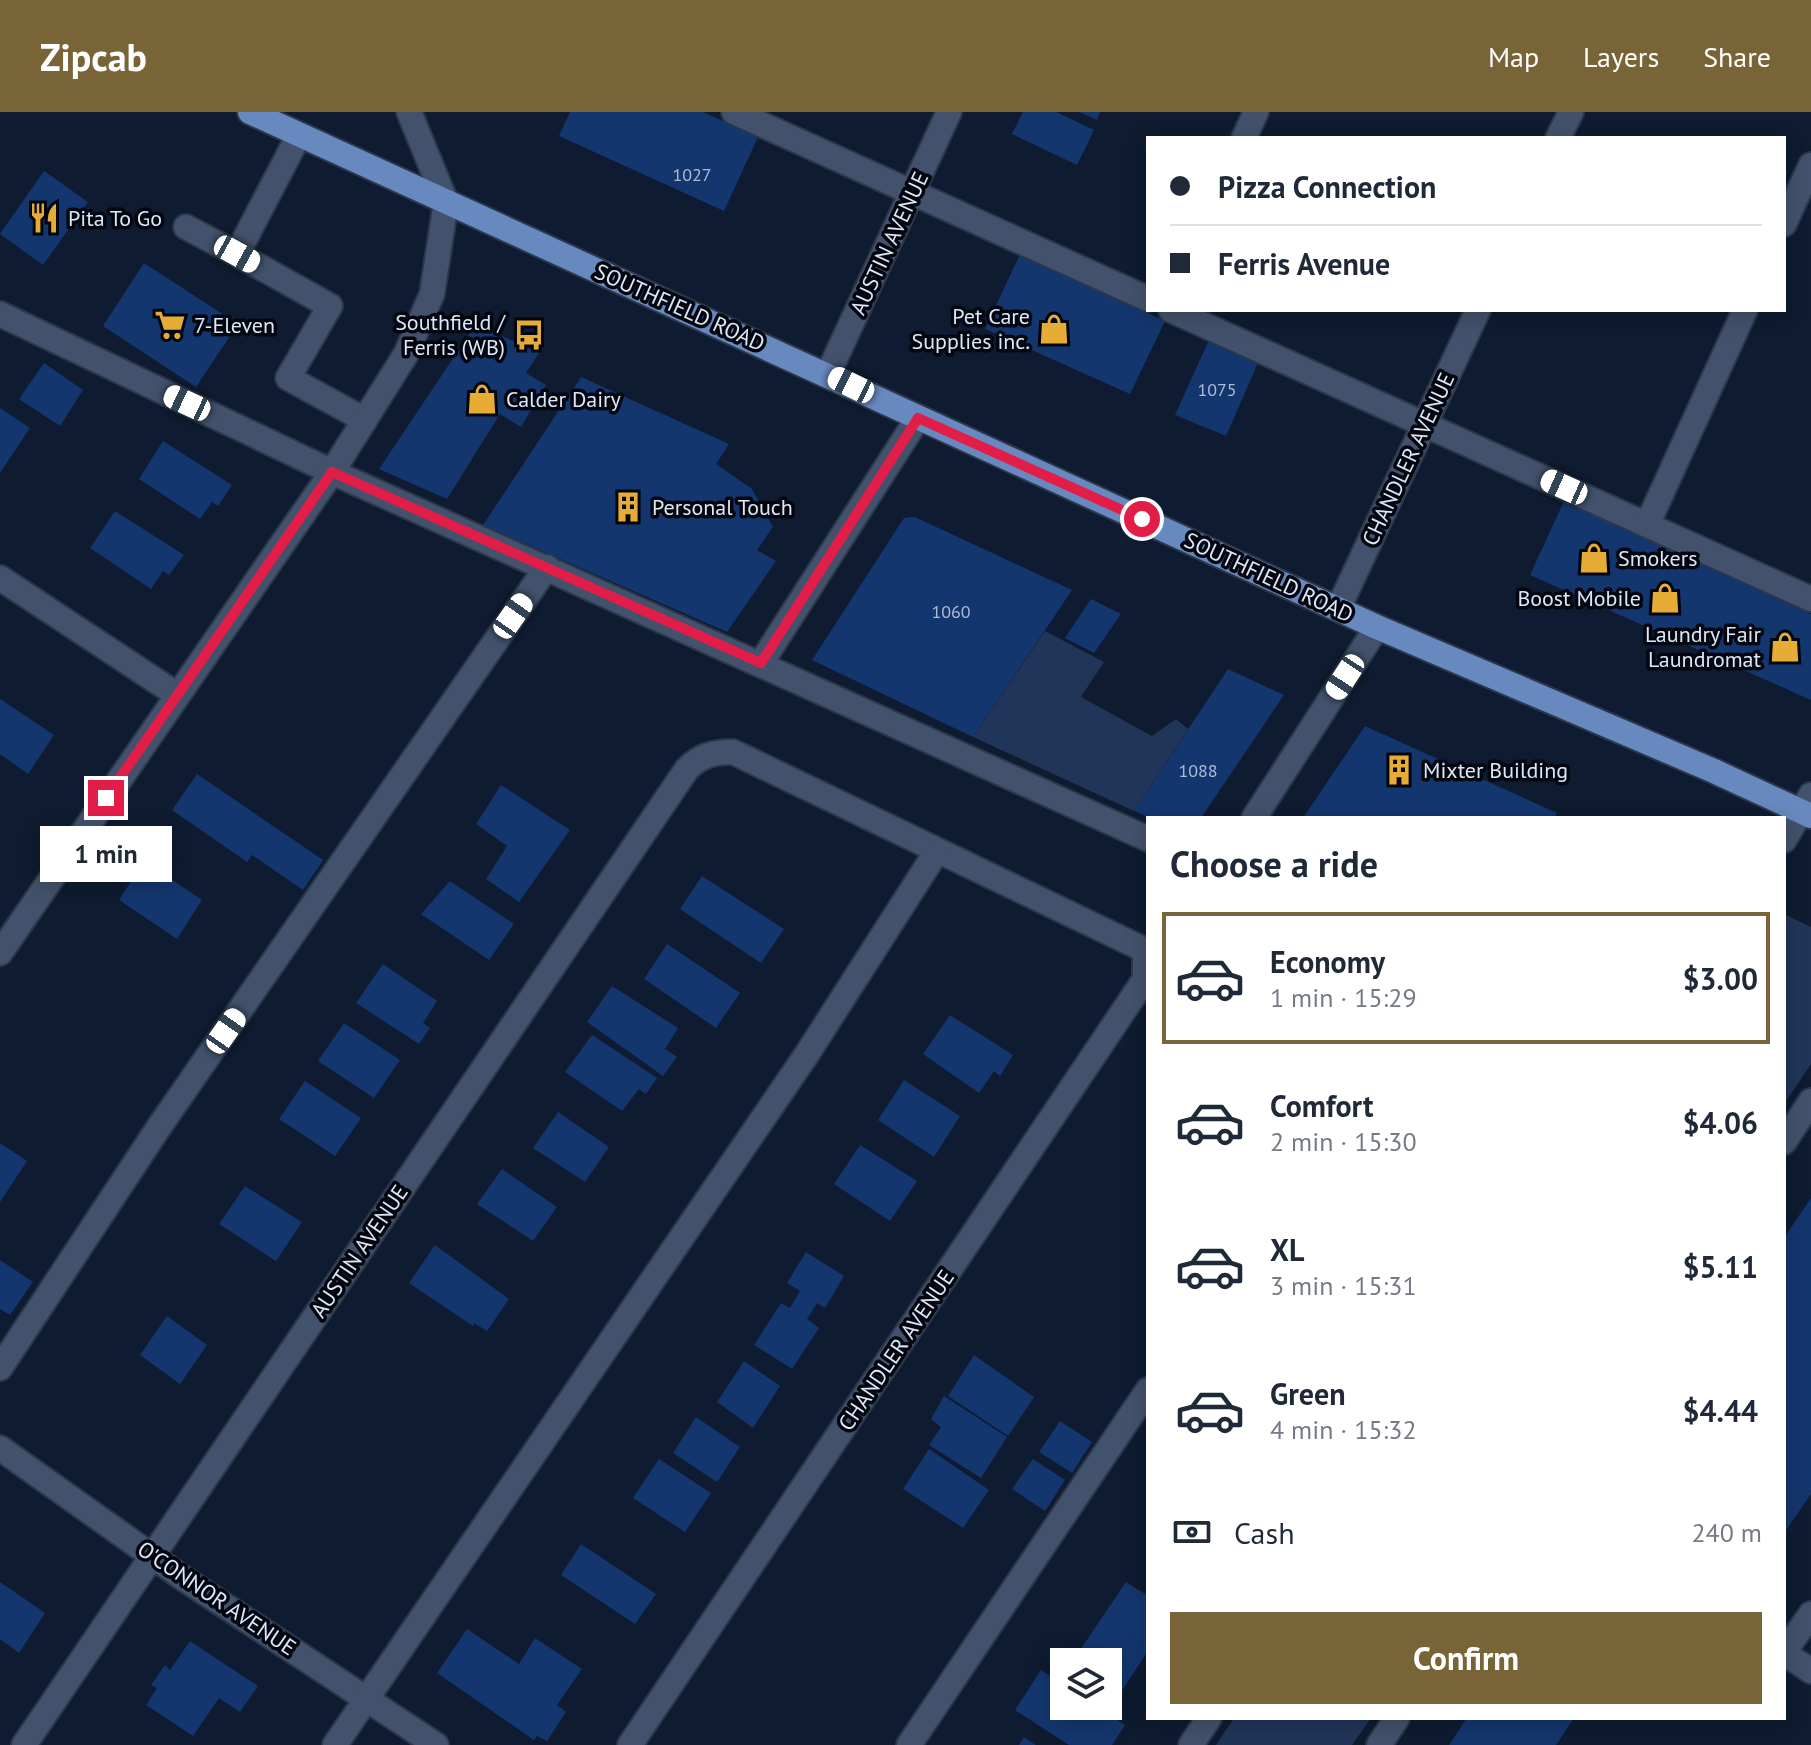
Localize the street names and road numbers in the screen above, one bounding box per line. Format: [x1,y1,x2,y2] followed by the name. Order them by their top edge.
[844,167,934,319] street label: AUSTIN AVENUE
[591,257,769,357] street label: SOUTHFIELD ROAD
[1356,368,1460,550] street label: CHANDLER AVENUE
[1180,526,1358,628] street label: SOUTHFIELD ROAD
[304,1179,414,1323] street label: AUSTIN AVENUE
[832,1264,960,1436] street label: CHANDLER AVENUE
[132,1535,302,1661] street label: O'CONNOR AVENUE

